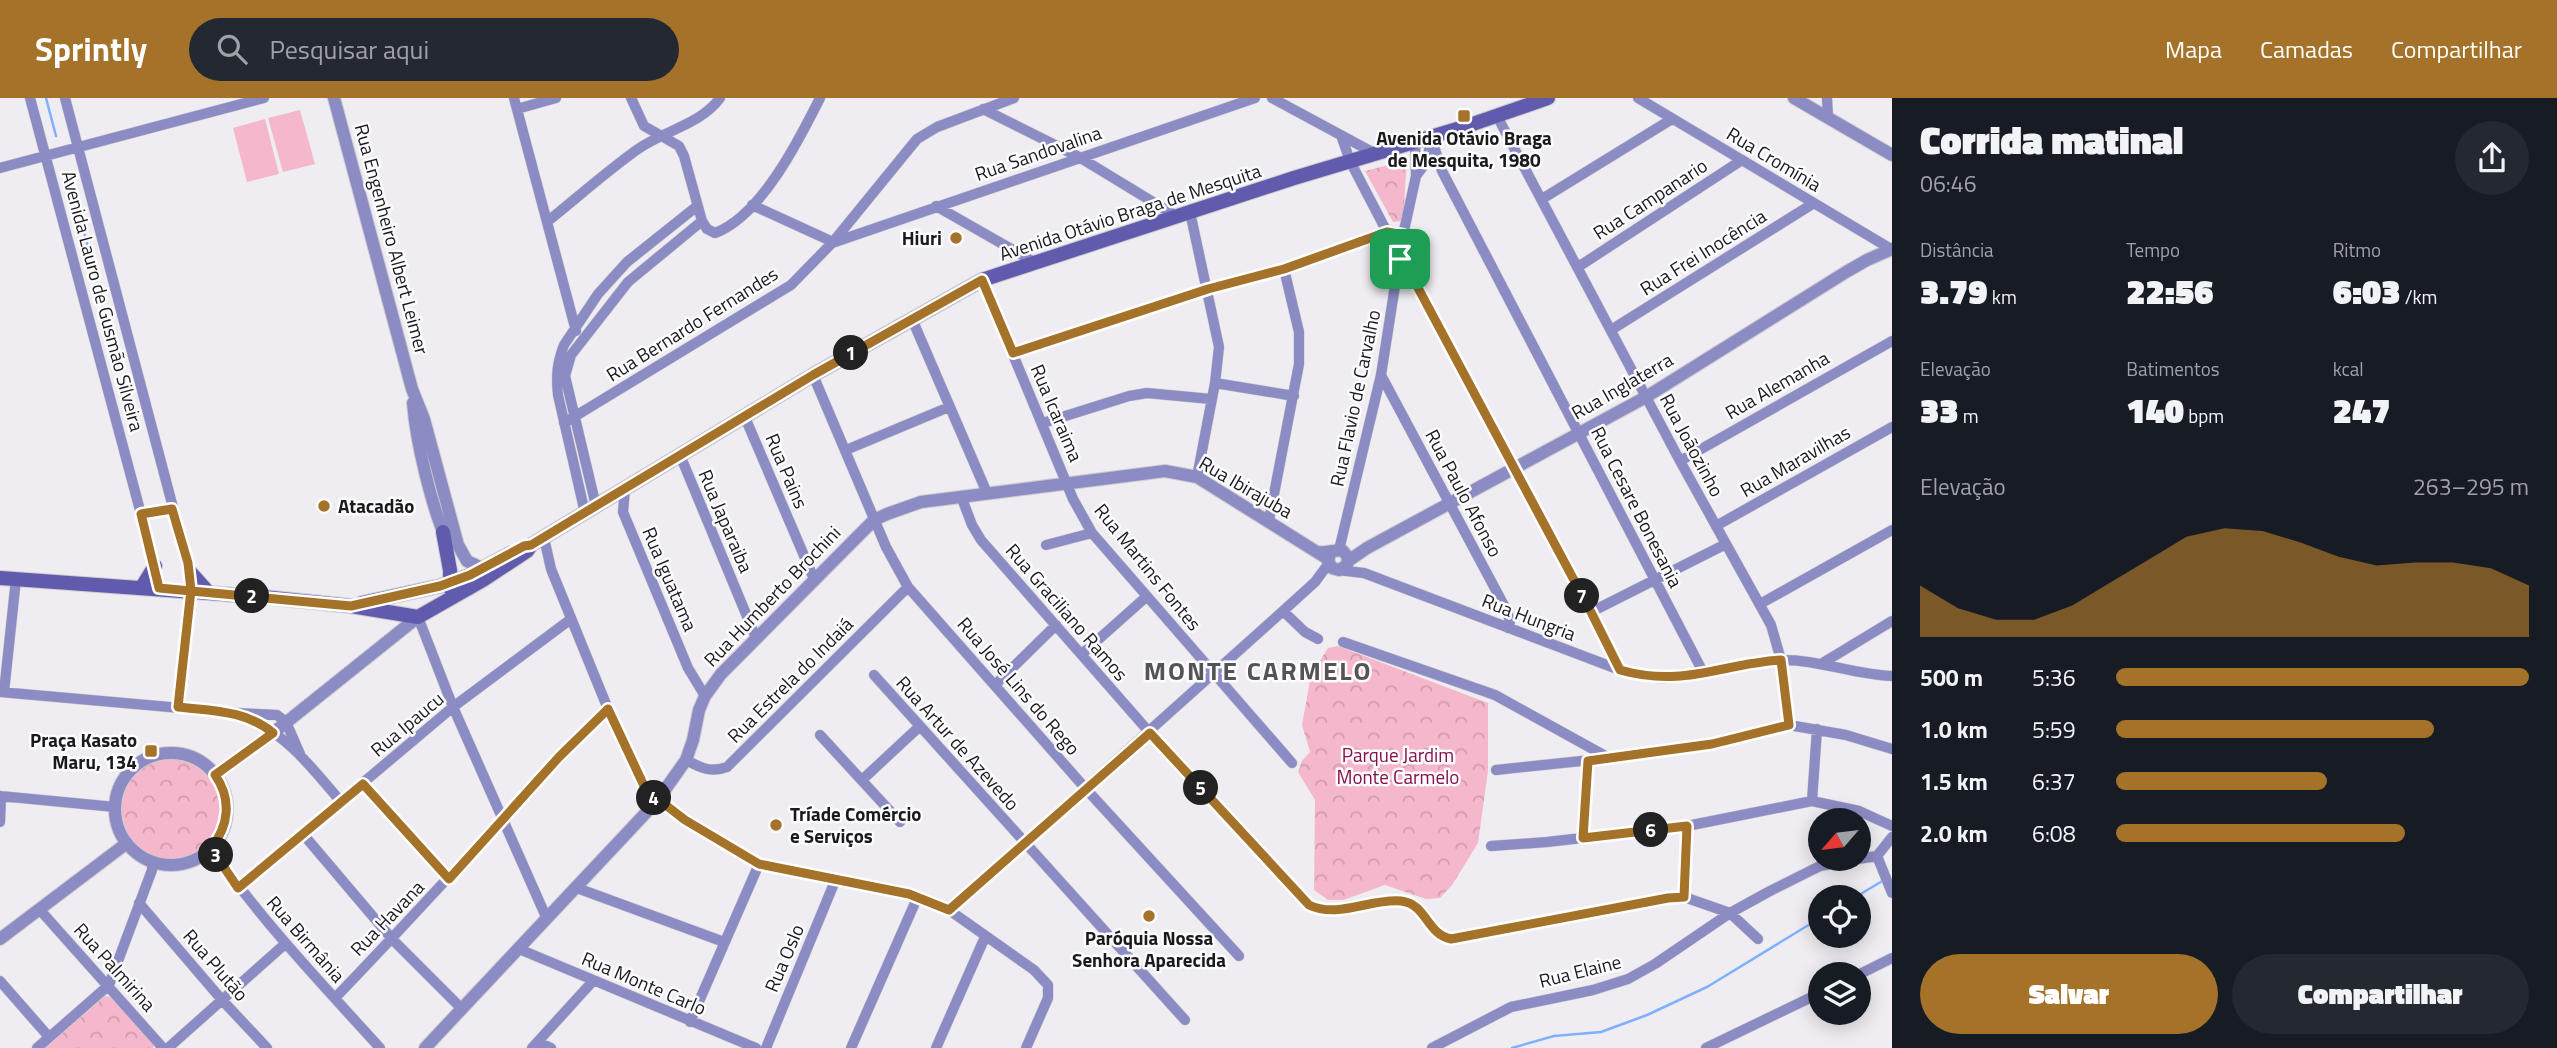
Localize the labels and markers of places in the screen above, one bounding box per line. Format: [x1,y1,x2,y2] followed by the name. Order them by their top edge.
[1456,108,1472,124] marker: Avenida Otávio Braga de Mesquita, 1980
[1376,123,1552,174] place label: Avenida Otávio Braga de Mesquita, 1980
[902,223,942,252] place label: Hiuri
[1370,229,1430,289] pin
[948,230,964,246] marker: Hiuri
[834,336,868,370] pin: 1
[338,491,414,520] place label: Atacadão
[316,498,332,514] marker: Atacadão
[234,578,270,614] pin: 2
[1564,578,1600,614] pin: 7
[30,725,137,776] place label: Praça Kasato Maru, 134
[143,743,159,759] marker: Praça Kasato Maru, 134
[1184,770,1218,806] pin: 5
[636,780,672,816] pin: 4
[790,799,921,850] place label: Tríade Comércio e Serviços
[1634,812,1668,848] pin: 6
[768,817,784,833] marker: Tríade Comércio e Serviços
[198,838,234,872] pin: 3
[1141,908,1157,924] marker: Paróquia Nossa Senhora Aparecida
[1072,923,1226,974] place label: Paróquia Nossa Senhora Aparecida

